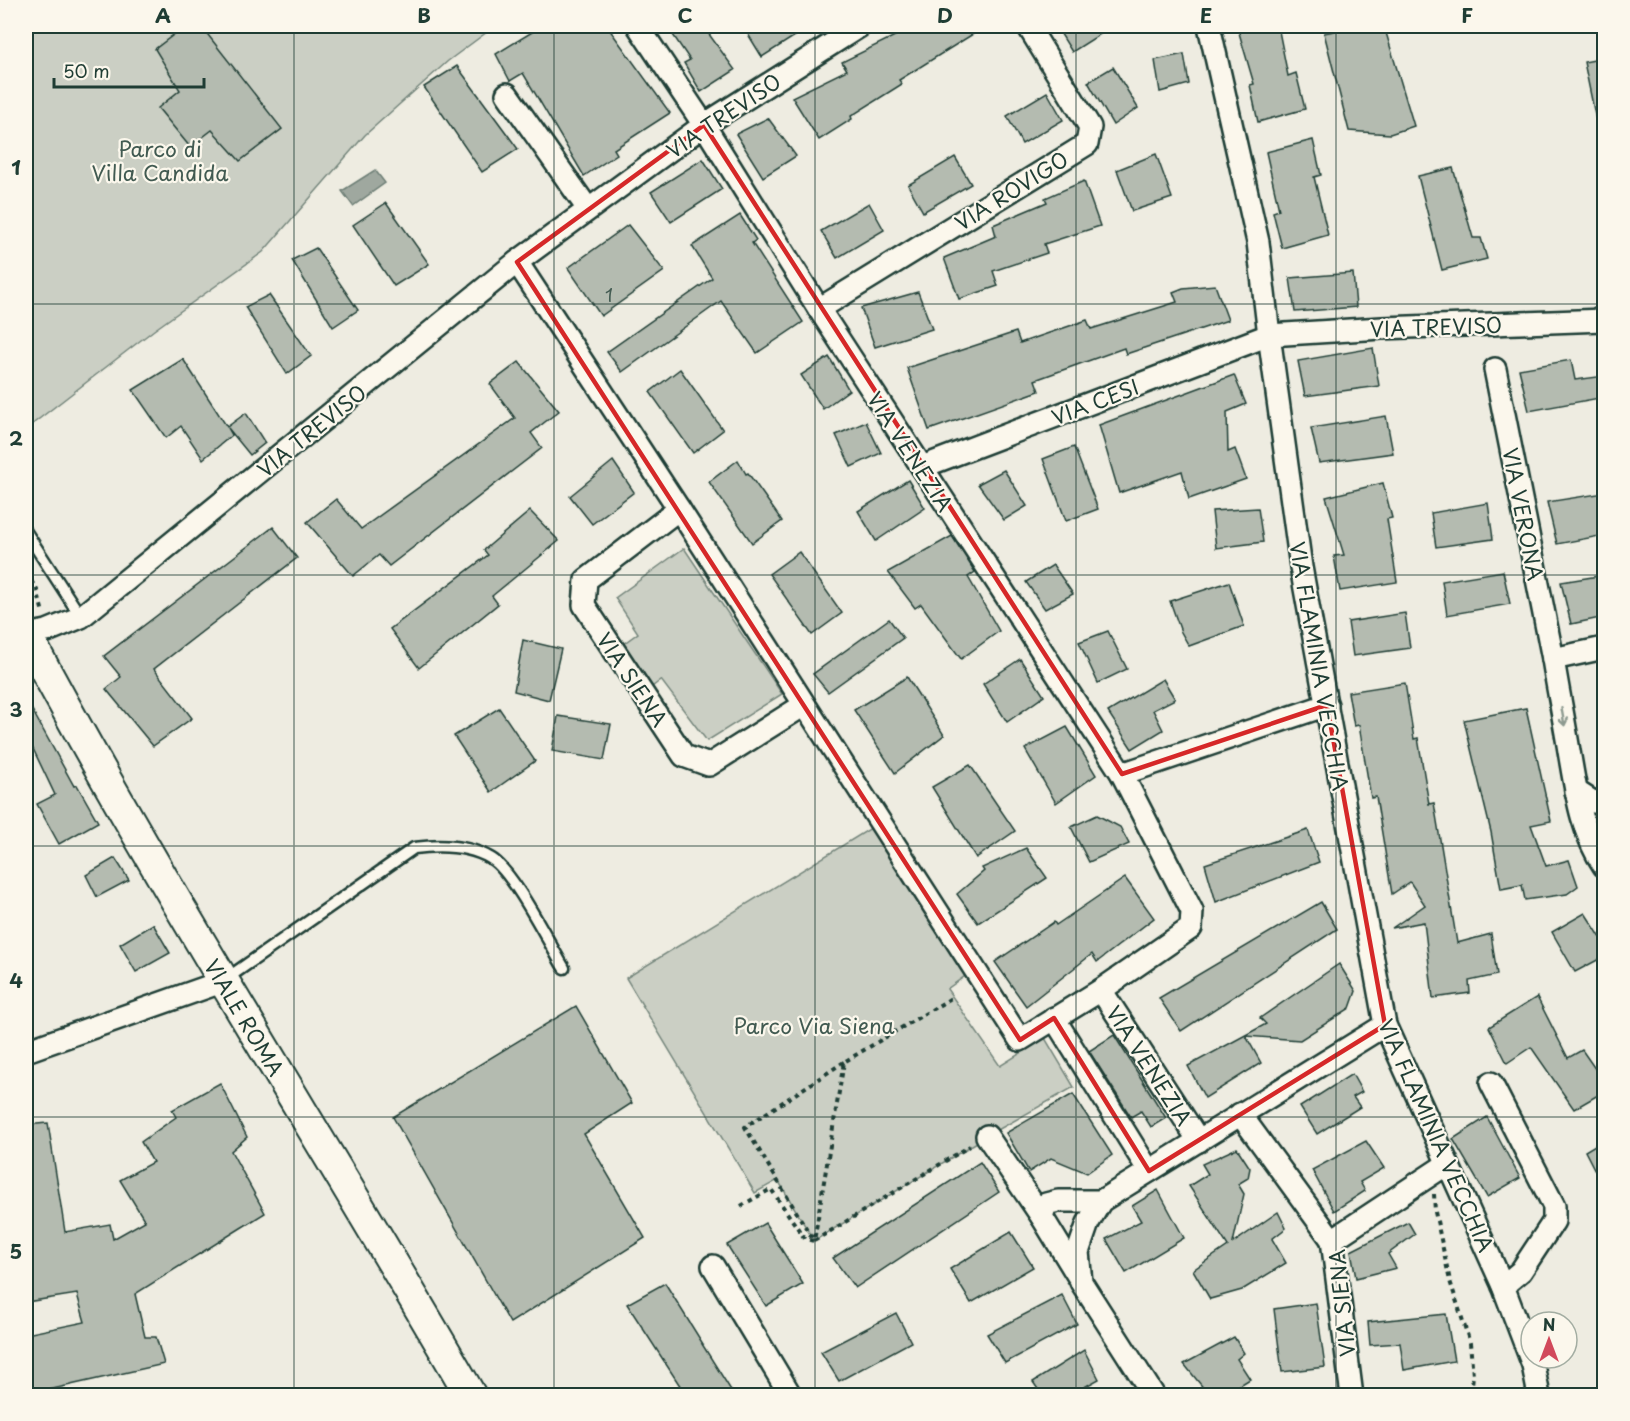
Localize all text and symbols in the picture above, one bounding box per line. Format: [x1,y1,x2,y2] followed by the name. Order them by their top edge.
[155,0,171,30] text: A
[417,0,431,30] text: B
[677,0,693,30] text: C
[937,0,953,30] text: D
[1200,0,1212,30] text: E
[1461,0,1473,30] text: F
[54,51,204,89] scale bar
[63,57,110,84] text: 50 m
[659,65,787,165] street label: VIA TREVISO
[92,132,229,188] park label: Parco di Villa Candida
[948,142,1074,238] street label: VIA ROVIGO
[11,152,21,182] text: 1
[605,281,613,308] house number: 1
[1369,308,1503,344] street label: VIA TREVISO
[1047,370,1143,432] street label: VIA CESI
[249,376,373,484] street label: VIA TREVISO
[860,385,962,518] street label: VIA VENEZIA
[9,423,23,453] text: 2
[1495,445,1553,583] street label: VIA VERONA
[1282,539,1358,793] street label: VIA FLAMINIA VECCHIA
[590,625,677,733] street label: VIA SIENA
[9,694,23,724] text: 3
[1558,707,1569,726] one-way arrow
[197,952,293,1082] street label: VIALE ROMA
[9,965,23,995] text: 4
[1099,999,1201,1132] street label: VIA VENEZIA
[733,1009,895,1041] park label: Parco Via Siena
[1371,1013,1503,1257] street label: VIA FLAMINIA VECCHIA
[10,1236,22,1266] text: 5
[1319,1248,1363,1358] street label: VIA SIENA
[1519,1310,1579,1370] north arrow
[1543,1312,1555,1336] text: N

